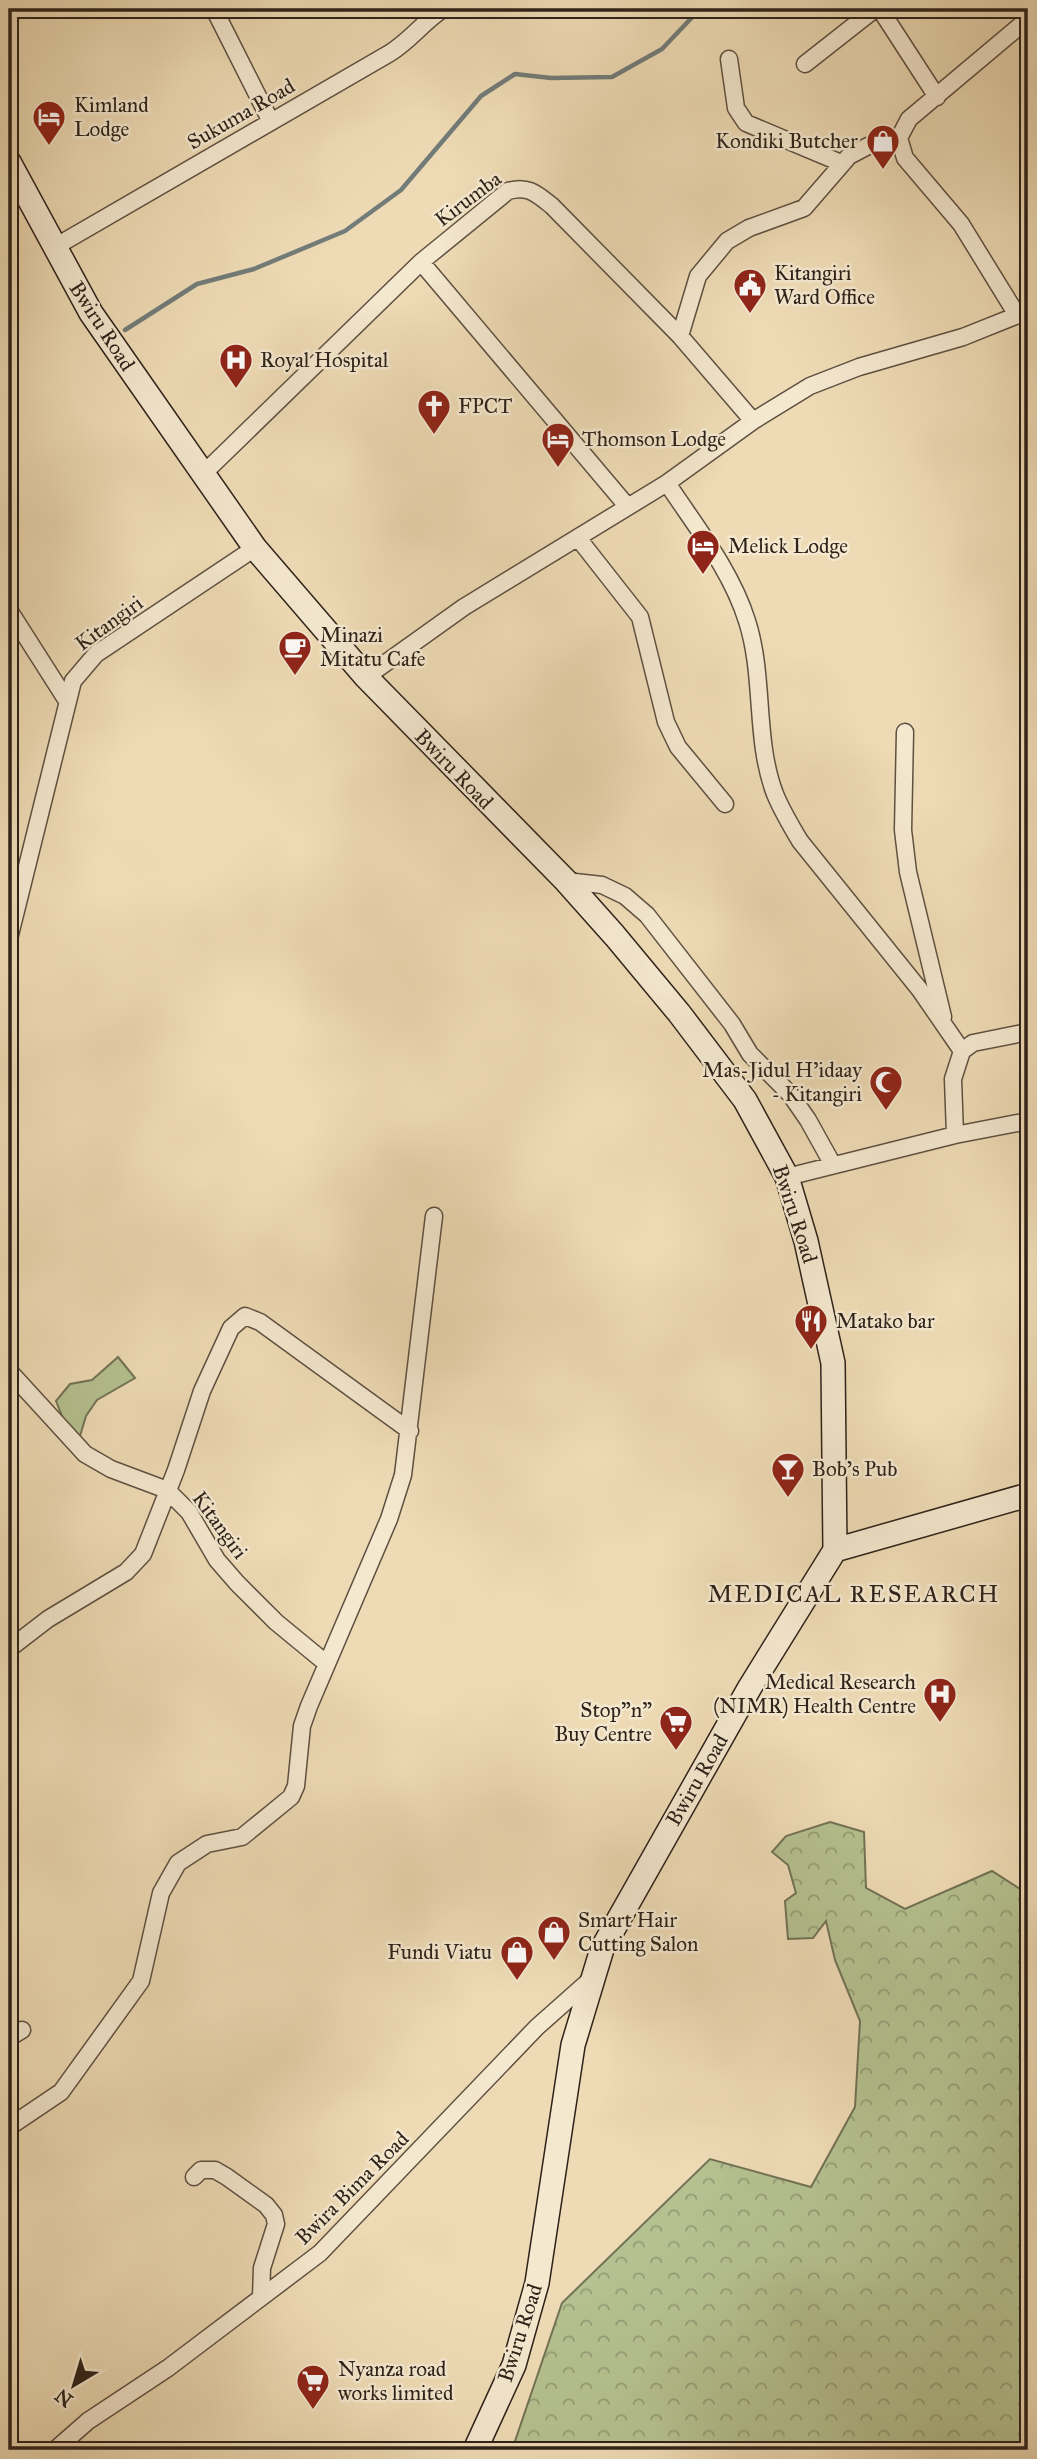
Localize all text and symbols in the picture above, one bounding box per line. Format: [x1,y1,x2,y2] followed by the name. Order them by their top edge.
[183,73,300,155] street label: Sukuma Road
[74,92,149,142] place label: Kimland Lodge
[30,98,68,147] hotel icon: Kimland Lodge
[864,122,902,171] shop icon: Kondiki Butcher
[715,128,858,154] place label: Kondiki Butcher
[430,166,506,232] street label: Kirumba
[774,260,875,310] place label: Kitangiri Ward Office
[731,266,769,315] public building icon: Kitangiri Ward Office
[63,276,141,376] street label: Bwiru Road
[217,341,255,390] hospital icon: Royal Hospital
[260,347,389,373] place label: Royal Hospital
[415,387,453,436] church icon: FPCT
[458,393,512,419] place label: FPCT
[539,420,577,469] hotel icon: Thomson Lodge
[582,426,726,452] place label: Thomson Lodge
[684,527,722,576] hotel icon: Melick Lodge
[728,533,848,559] place label: Melick Lodge
[70,590,148,656] street label: Kitangiri
[320,622,426,672] place label: Minazi Mitatu Cafe
[276,628,314,677] cafe icon: Minazi Mitatu Cafe
[409,723,499,815] street label: Bwiru Road
[702,1057,863,1107] place label: Mas-Jidul H'idaay - Kitangiri
[867,1063,905,1112] mosque icon: Mas-Jidul H'idaay - Kitangiri
[767,1162,823,1267] street label: Bwiru Road
[792,1302,830,1351] restaurant icon: Matako bar
[836,1308,935,1334] place label: Matako bar
[769,1450,807,1499] bar icon: Bob's Pub
[812,1456,897,1482] place label: Bob's Pub
[187,1486,253,1564] street label: Kitangiri
[708,1579,1000,1609] district label: MEDICAL RESEARCH
[713,1669,916,1719] place label: Medical Research (NIMR) Health Centre
[921,1675,959,1724] hospital icon: Medical Research (NIMR) Health Centre
[554,1697,652,1747] place label: Stop"n" Buy Centre
[657,1703,695,1752] supermarket icon: Stop"n" Buy Centre
[660,1729,734,1831] street label: Bwiru Road
[578,1907,698,1957] place label: Smart Hair Cutting Salon
[535,1913,573,1962] shop icon: Smart Hair Cutting Salon
[498,1933,536,1982] shop icon: Fundi Viatu
[387,1939,492,1965] place label: Fundi Viatu
[290,2125,415,2250] street label: Bwira Bima Road
[492,2280,548,2385] street label: Bwiru Road
[38,2350,108,2420] north arrow
[338,2356,454,2406] place label: Nyanza road works limited
[294,2362,332,2411] supermarket icon: Nyanza road works limited
[50,2384,77,2412] text: N

